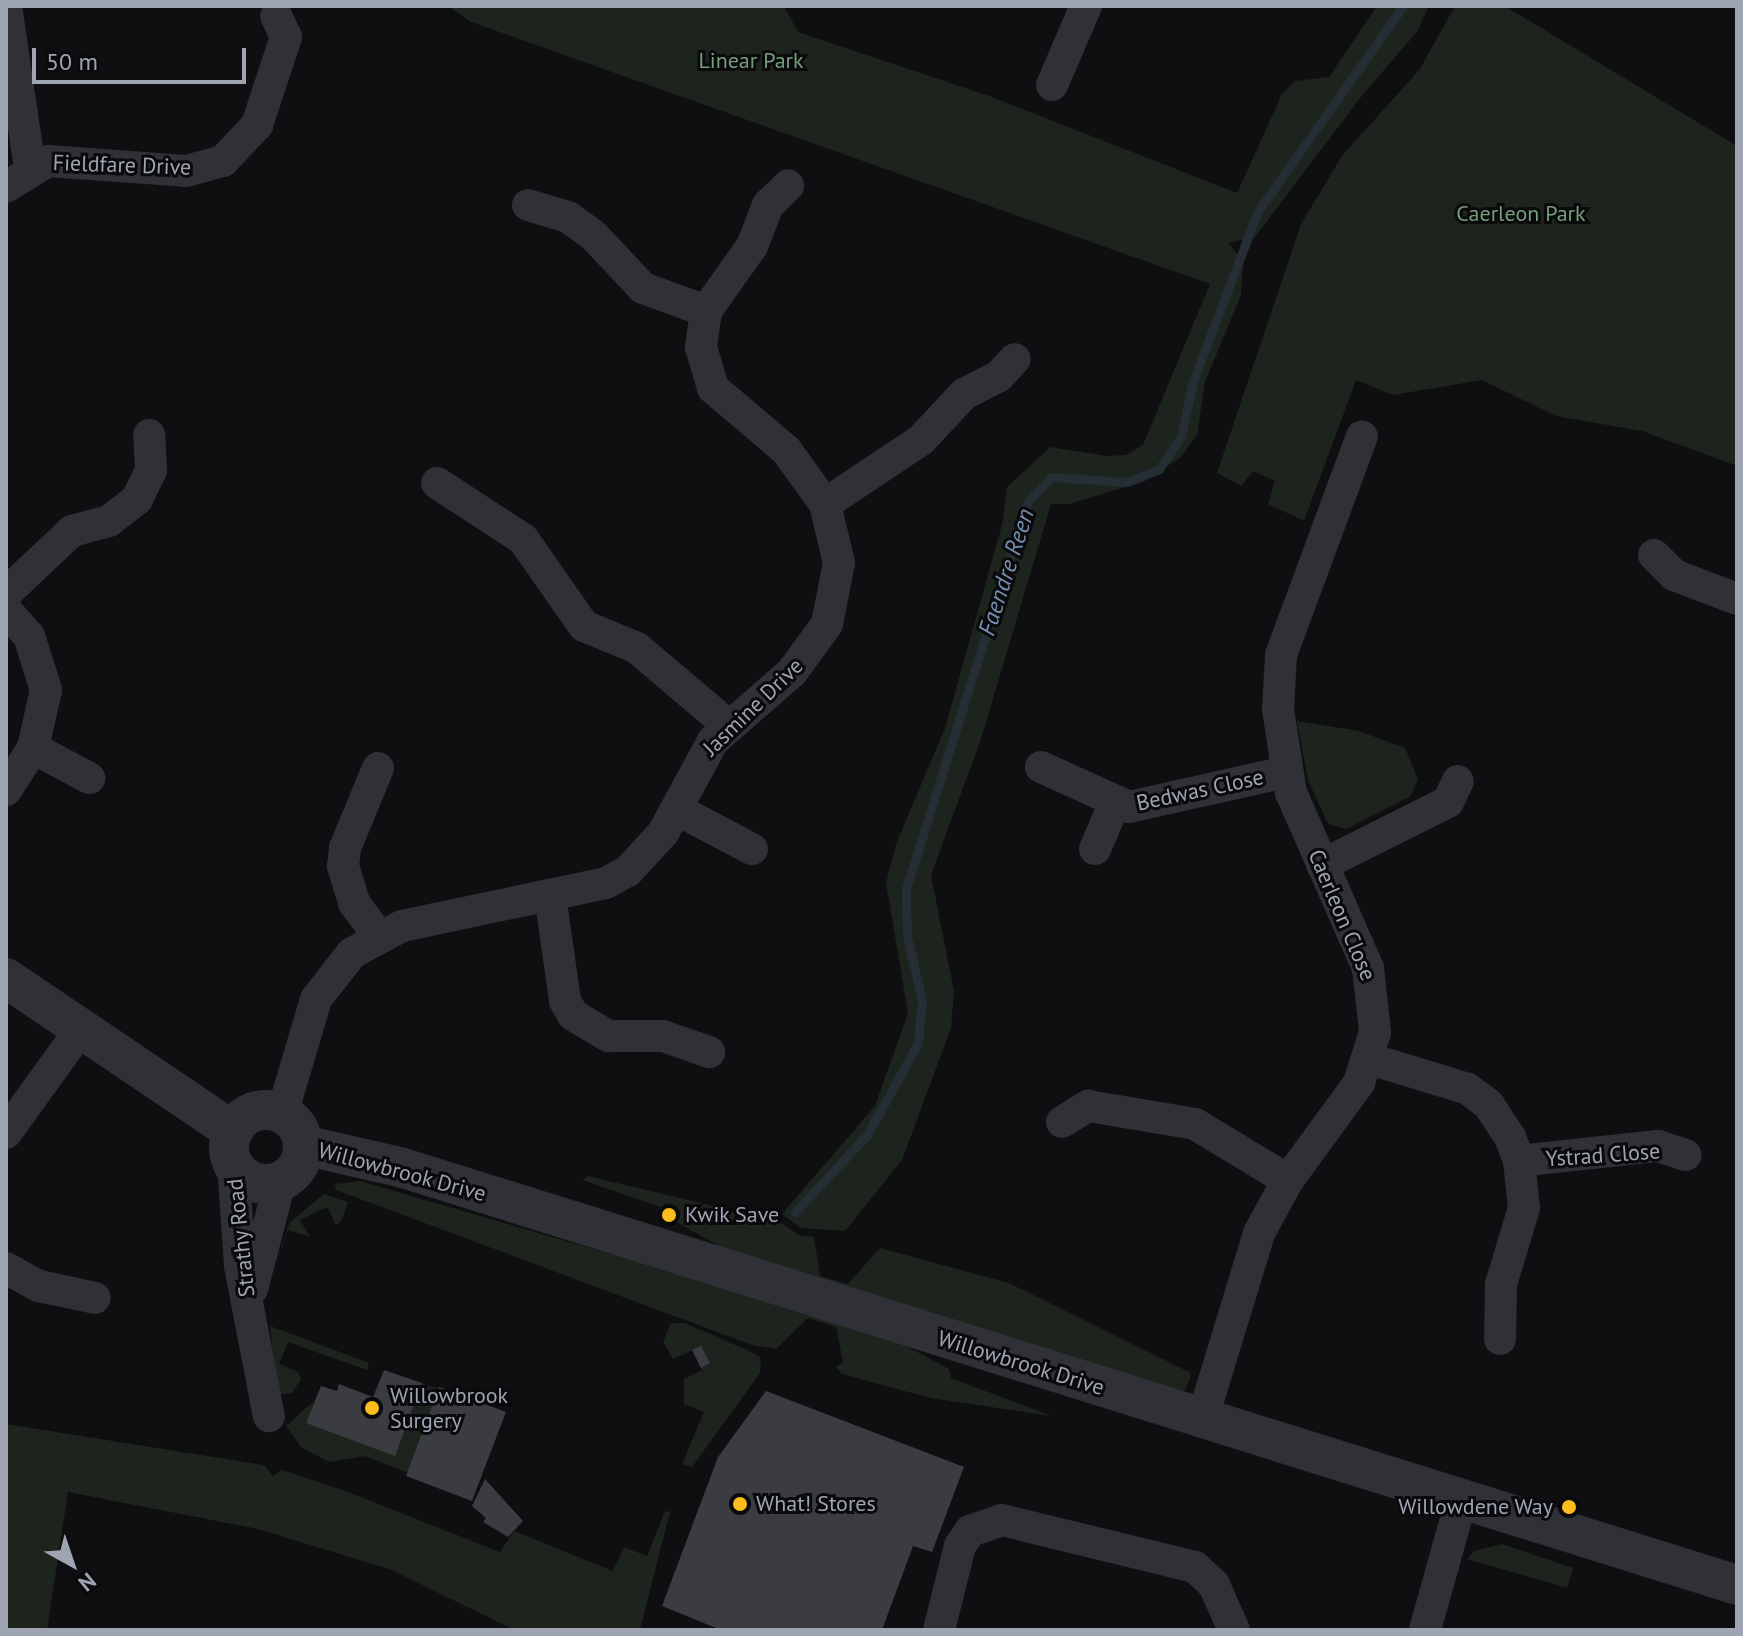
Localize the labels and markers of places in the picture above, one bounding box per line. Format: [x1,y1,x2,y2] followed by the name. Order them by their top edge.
[685,1202,780,1228] place label: Kwik Save
[660,1206,678,1224] marker: Kwik Save
[390,1382,508,1434] place label: Willowbrook Surgery
[361,1397,383,1419] marker: Willowbrook Surgery
[756,1491,876,1517] place label: What! Stores
[1398,1494,1553,1520] place label: Willowdene Way
[731,1495,749,1513] marker: What! Stores
[1560,1498,1578,1516] marker: Willowdene Way

